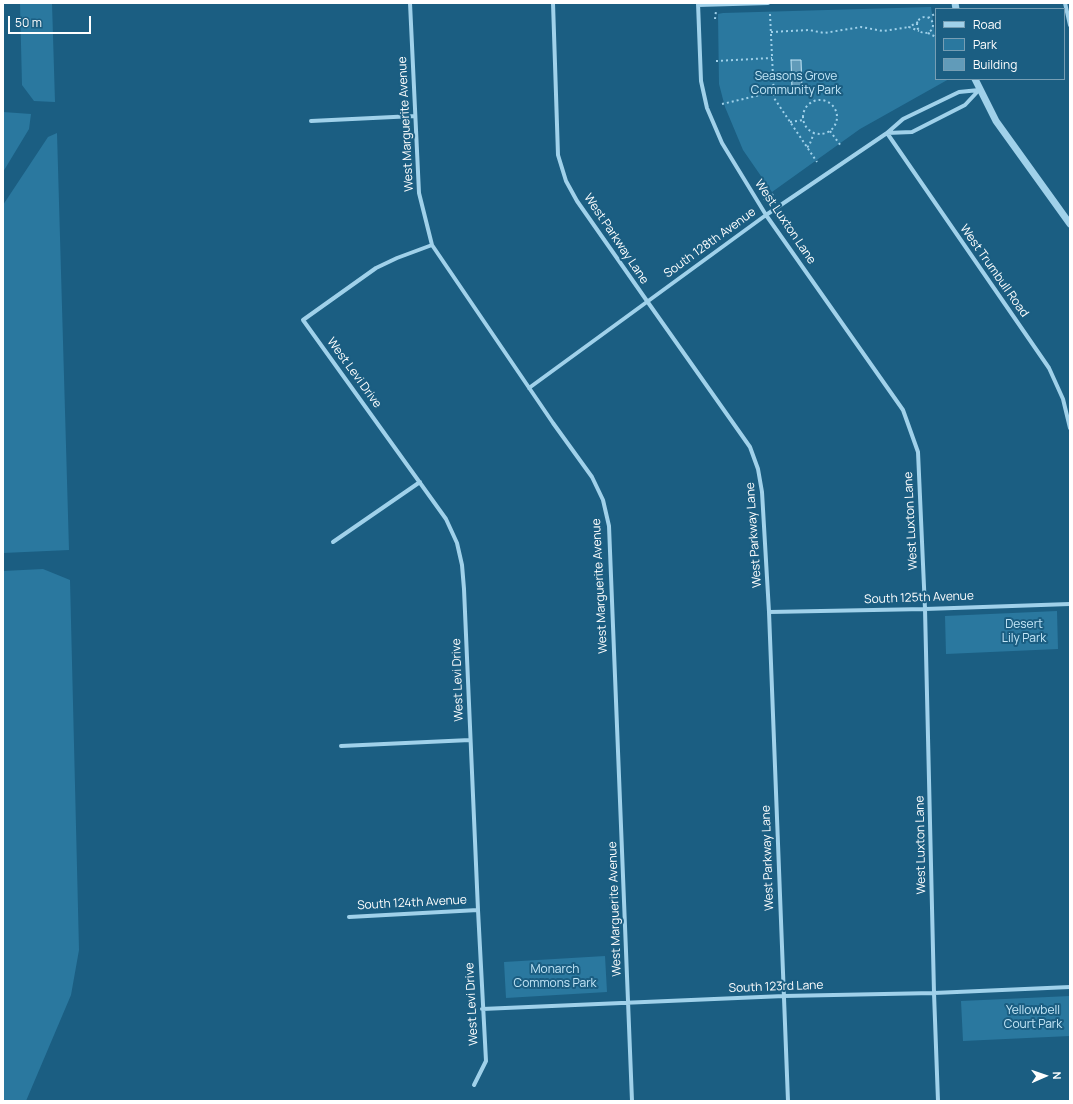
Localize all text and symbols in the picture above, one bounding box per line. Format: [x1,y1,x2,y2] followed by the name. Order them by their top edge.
[10,8,93,34] scale bar
[935,8,1065,80] legend
[15,14,42,31] text: 50 m
[973,16,1001,33] text: Road
[973,36,997,53] text: Park
[395,56,417,192] street label: West Marguerite Avenue
[973,56,1017,73] text: Building
[751,70,841,98] park label: Seasons Grove Community Park
[751,177,819,267] street label: West Luxton Lane
[580,191,652,287] street label: West Parkway Lane
[661,205,759,281] street label: South 128th Avenue
[957,222,1031,320] street label: West Trumbull Road
[324,335,384,411] street label: West Levi Drive
[901,471,921,571] street label: West Luxton Lane
[743,482,765,588] street label: West Parkway Lane
[589,518,611,654] street label: West Marguerite Avenue
[864,589,974,607] street label: South 125th Avenue
[1002,618,1046,646] park label: Desert Lily Park
[449,638,467,722] street label: West Levi Drive
[913,796,929,894] street label: West Luxton Lane
[759,805,777,911] street label: West Parkway Lane
[605,841,625,977] street label: West Marguerite Avenue
[357,893,467,913] street label: South 124th Avenue
[463,962,481,1046] street label: West Levi Drive
[514,963,596,991] park label: Monarch Commons Park
[728,978,824,996] street label: South 123rd Lane
[1004,1004,1062,1032] park label: Yellowbell Court Park
[1025,1056,1065,1096] north arrow
[1050,1071,1065,1080] text: N

